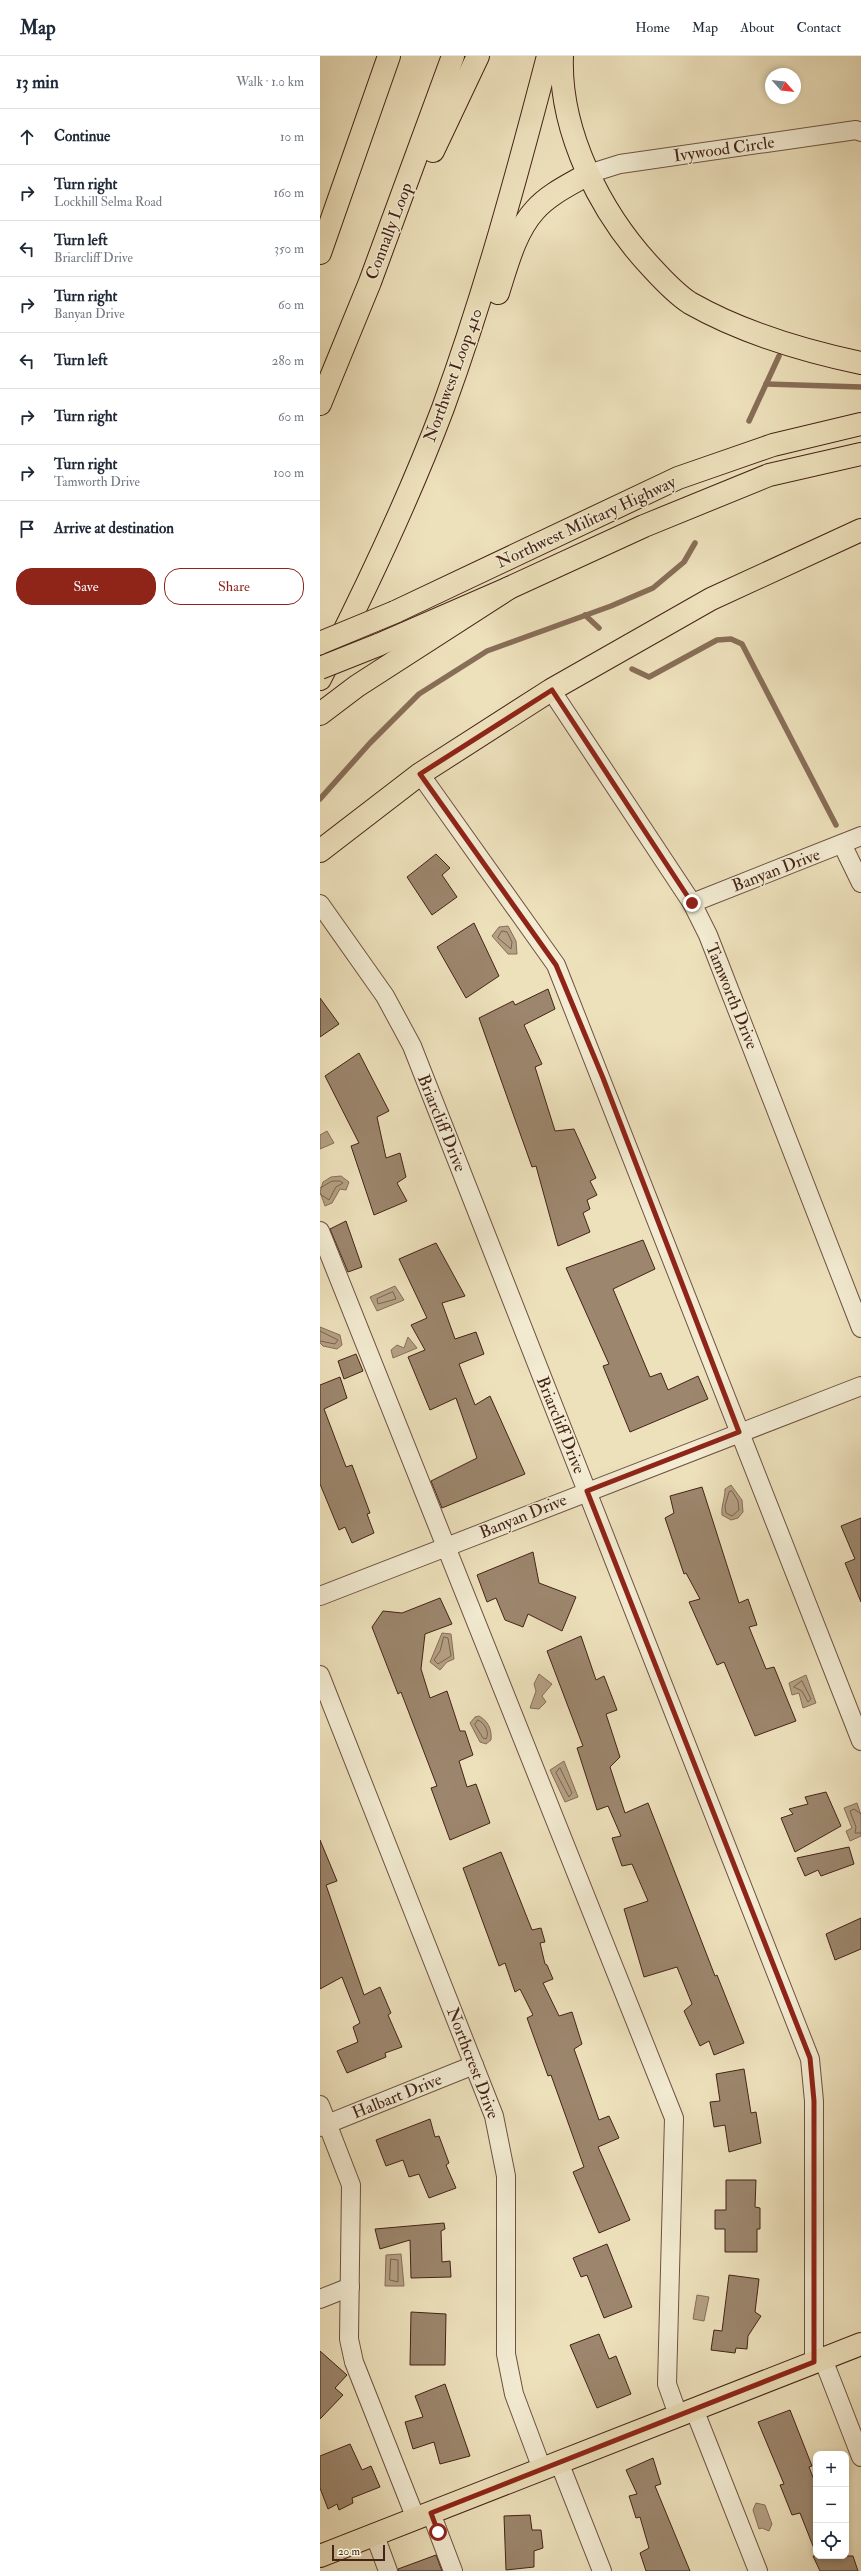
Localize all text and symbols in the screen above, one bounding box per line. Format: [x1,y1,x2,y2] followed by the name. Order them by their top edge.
[20,16,56,40] text: Map
[635,19,670,36] text: Home
[692,19,718,36] text: Map
[740,19,774,36] text: About
[796,19,841,36] text: Contact
[765,68,801,104] north arrow
[16,72,59,93] text: 13 min
[236,74,304,90] text: Walk · 1.0 km
[16,126,38,148] icon: ahead
[54,127,110,146] text: Continue
[280,129,304,145] text: 10 m
[672,132,776,167] street label: Ivywood Circle
[54,175,117,194] text: Turn right
[361,179,418,283] street label: Connally Loop
[16,182,38,204] icon: right
[273,185,304,201] text: 160 m
[54,194,162,210] text: Lockhill Selma Road
[54,231,108,250] text: Turn left
[16,238,38,260] icon: left
[274,241,304,257] text: 350 m
[54,250,133,266] text: Briarcliff Drive
[54,287,117,306] text: Turn right
[16,294,38,316] icon: right
[278,297,304,313] text: 60 m
[419,305,488,445] street label: Northwest Loop 410
[54,306,125,322] text: Banyan Drive
[16,350,38,372] icon: left
[54,351,108,370] text: Turn left
[272,353,304,369] text: 280 m
[16,406,38,428] icon: right
[54,407,117,426] text: Turn right
[278,409,304,425] text: 60 m
[54,455,117,474] text: Turn right
[16,462,38,484] icon: right
[273,465,304,481] text: 100 m
[493,471,680,574] street label: Northwest Military Highway
[54,474,140,490] text: Tamworth Drive
[16,518,38,540] icon: arrive
[54,519,174,538] text: Arrive at destination
[16,568,156,605] button: Save
[164,568,304,605] button: Share
[729,844,823,897] street label: Banyan Drive
[683,894,701,912] route end
[701,940,763,1052] street label: Tamworth Drive
[413,1071,471,1175] street label: Briarcliff Drive
[532,1373,590,1477] street label: Briarcliff Drive
[476,1489,570,1544] street label: Banyan Drive
[442,2004,504,2122] street label: Northcrest Drive
[349,2068,445,2124] street label: Halbart Drive
[813,2451,849,2559] map controls
[813,2451,849,2487] button: +
[813,2487,849,2523] button: −
[429,2523,447,2541] route start
[813,2523,849,2559] button: locate
[332,2543,385,2562] scale bar
[338,2545,360,2558] text: 20 m

